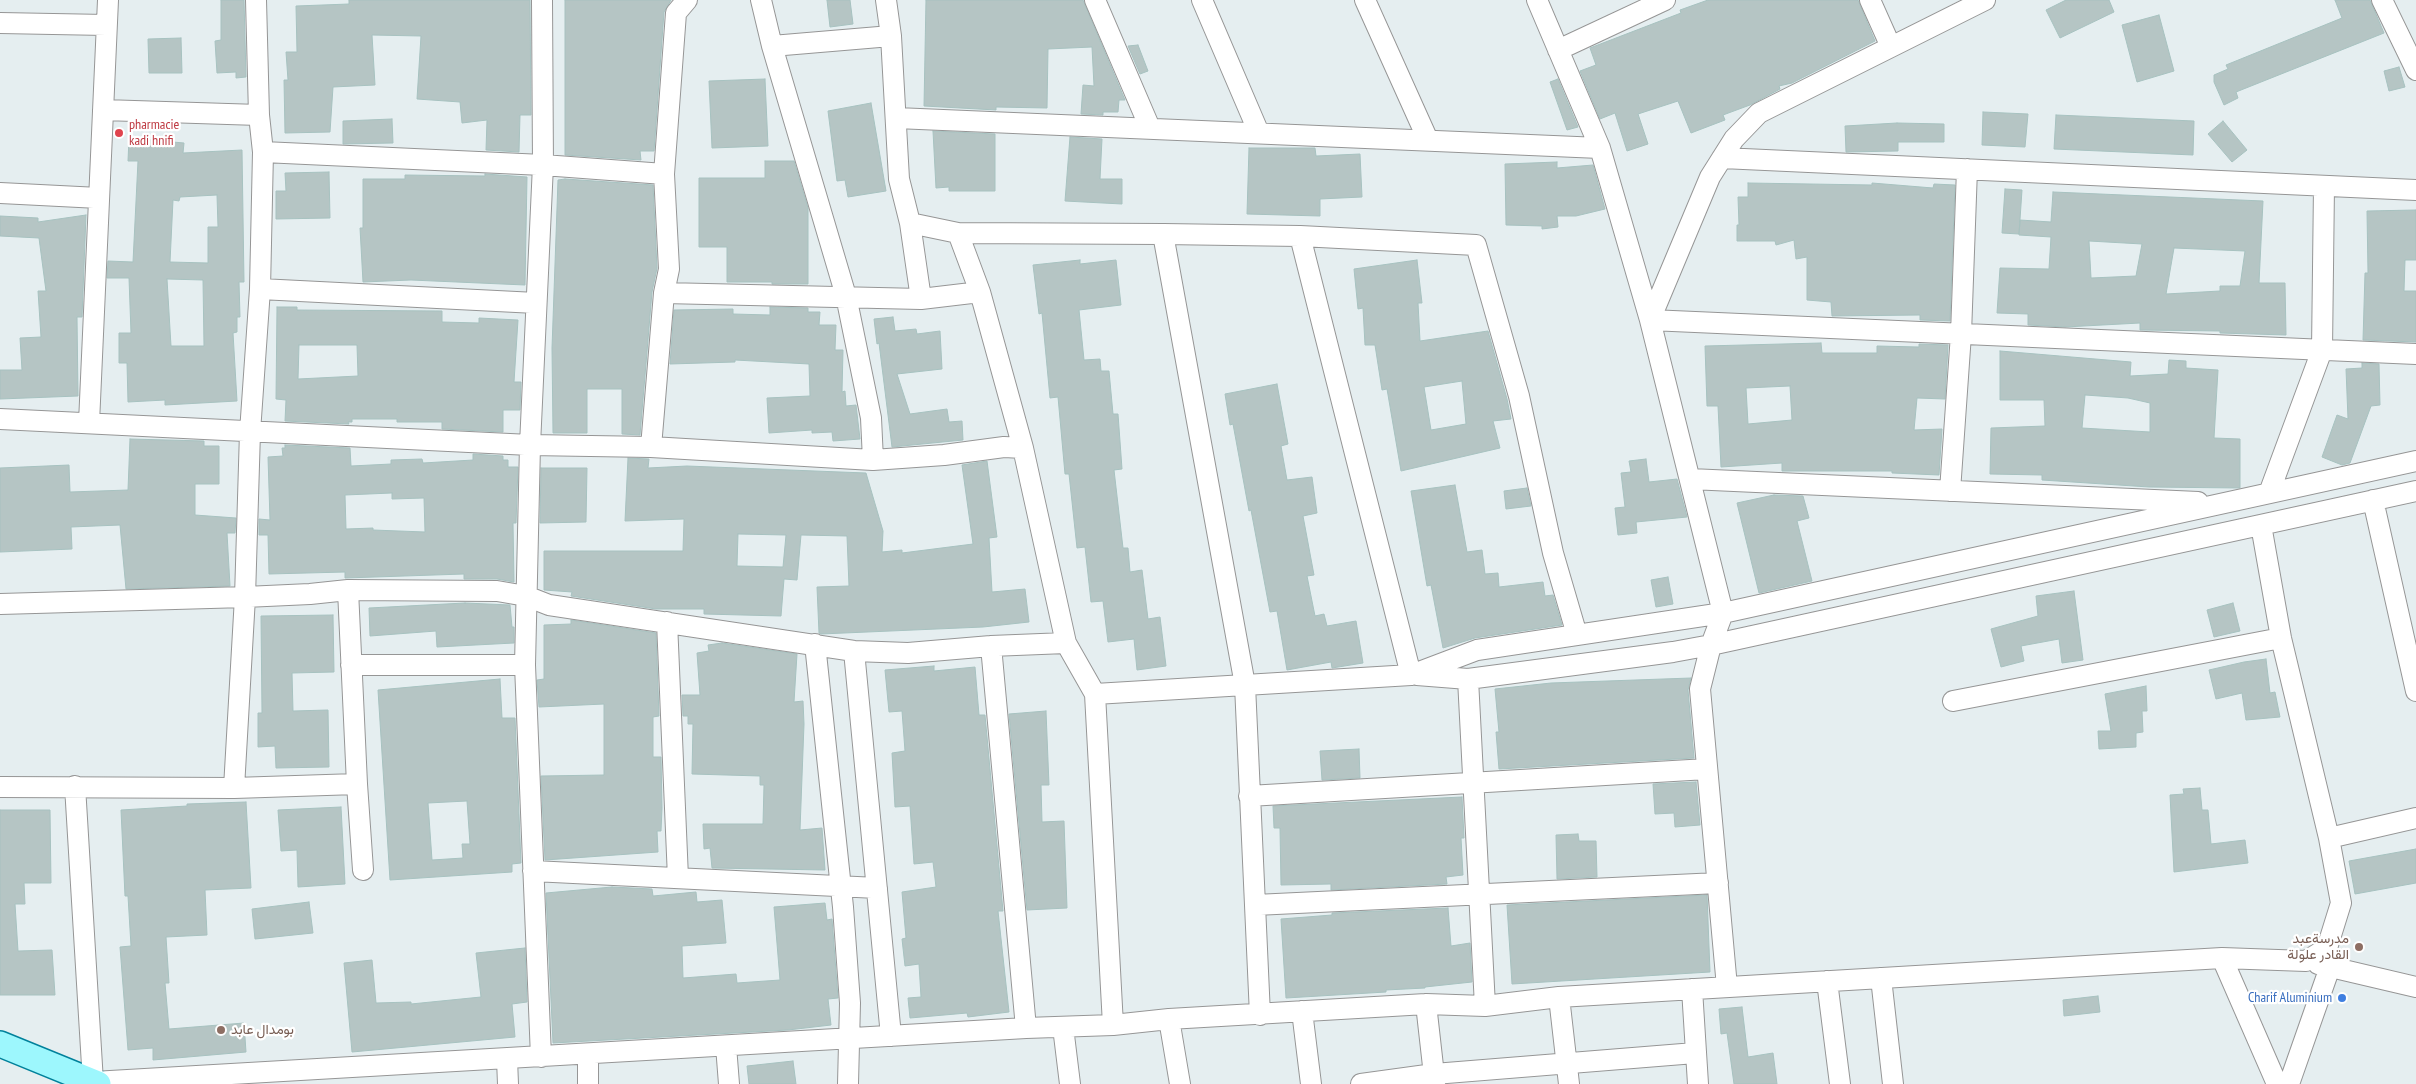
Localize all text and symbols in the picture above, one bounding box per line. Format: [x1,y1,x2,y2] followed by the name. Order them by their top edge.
[129,117,179,150] place label: pharmacie kadi hnifi
[113,127,125,139] marker: pharmacie kadi hnifi
[2287,931,2349,964] place label: مدرسةعبد القادر علولة
[2353,941,2365,953] marker: مدرسةعبد القادر علولة
[2248,990,2332,1006] place label: Charif Aluminium
[2336,992,2348,1004] marker: Charif Aluminium
[231,1022,294,1038] place label: بومدال عابد
[215,1024,227,1036] marker: بومدال عابد

